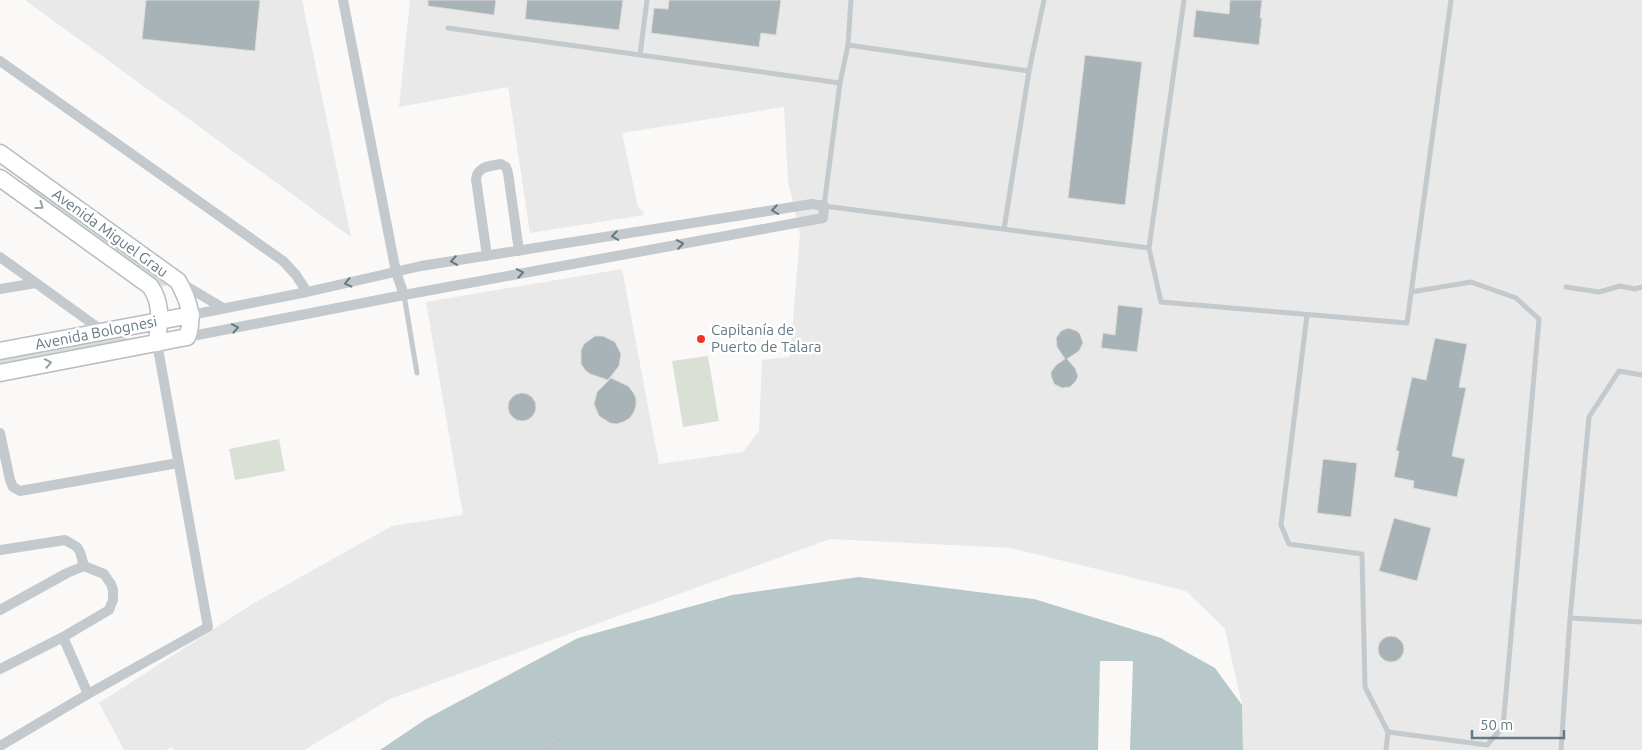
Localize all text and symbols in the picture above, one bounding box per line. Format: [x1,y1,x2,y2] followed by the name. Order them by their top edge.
[49,185,171,280] street label: Avenida Miguel Grau
[34,201,43,209] one-way arrow
[771,205,780,215] one-way arrow
[610,230,619,240] one-way arrow
[676,239,685,250] one-way arrow
[450,255,459,265] one-way arrow
[516,269,525,279] one-way arrow
[344,277,353,288] one-way arrow
[33,312,158,353] street label: Avenida Bolognesi
[711,321,822,355] place label: Capitanía de Puerto de Talara
[231,323,240,333] one-way arrow
[695,333,707,345] marker: Capitanía de Puerto de Talara
[43,359,52,369] one-way arrow
[1472,708,1564,740] scale bar
[1480,716,1513,733] text: 50 m

